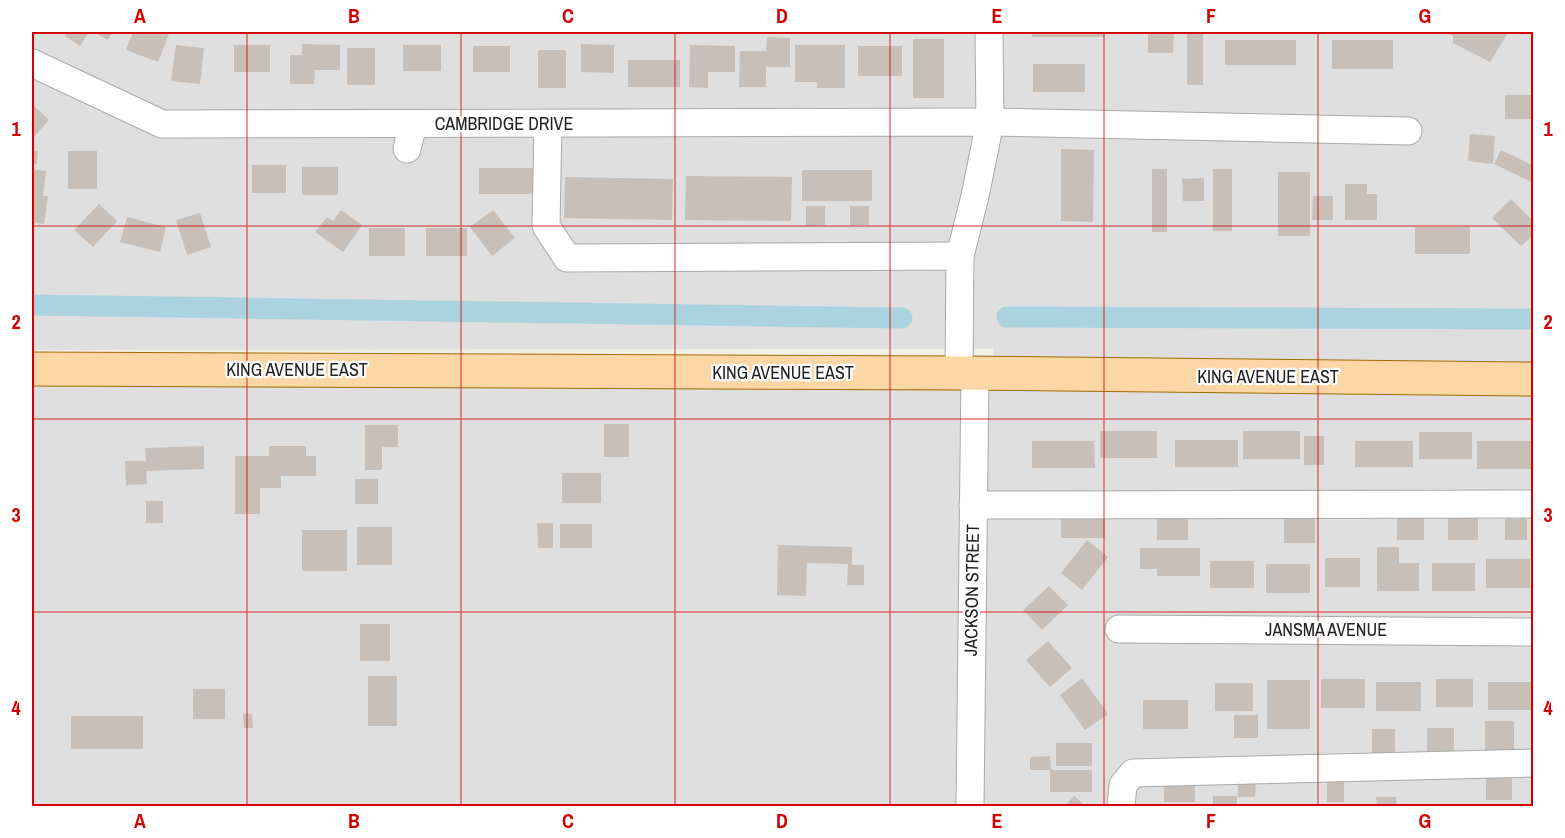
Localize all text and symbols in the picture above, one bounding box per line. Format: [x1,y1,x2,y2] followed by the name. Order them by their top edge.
[134,2,146,29] text: A
[348,2,360,29] text: B
[562,2,574,29] text: C
[776,2,788,29] text: D
[992,2,1003,29] text: E
[1206,2,1216,29] text: F
[1419,2,1431,29] text: G
[435,111,573,136] street label: CAMBRIDGE DRIVE
[11,115,21,142] text: 1
[1543,115,1553,142] text: 1
[11,308,21,335] text: 2
[1543,308,1553,335] text: 2
[226,357,368,382] street label: KING AVENUE EAST
[712,360,854,385] street label: KING AVENUE EAST
[1197,364,1339,389] street label: KING AVENUE EAST
[11,501,21,528] text: 3
[1543,501,1553,528] text: 3
[958,524,985,656] street label: JACKSON STREET
[1265,617,1387,642] street label: JANSMA AVENUE
[11,694,21,721] text: 4
[1543,694,1553,721] text: 4
[134,807,146,834] text: A
[348,807,360,834] text: B
[562,807,574,834] text: C
[776,807,788,834] text: D
[992,807,1003,834] text: E
[1206,807,1216,834] text: F
[1419,807,1431,834] text: G

